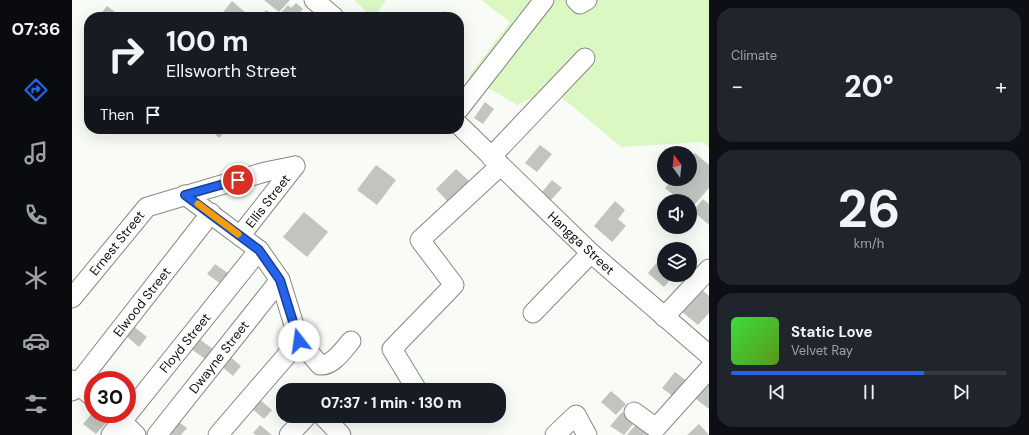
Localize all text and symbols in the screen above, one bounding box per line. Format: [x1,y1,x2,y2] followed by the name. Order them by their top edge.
[11,17,61,41] text: 07:36
[166,23,249,60] text: 100 m
[100,28,152,80] icon: right
[731,47,777,64] text: Climate
[166,59,297,83] text: Ellsworth Street
[844,67,894,106] text: 20°
[731,72,743,101] text: −
[995,72,1007,101] text: +
[22,76,50,104] icon: directions
[142,104,164,126] icon: arrive
[100,105,134,125] text: Then
[22,139,50,167] icon: music
[657,146,697,186] north arrow
[657,146,697,282] map controls
[221,163,255,197] pin
[227,169,249,191] icon: arrive
[242,171,294,231] street label: Ellis Street
[838,175,900,243] text: 26
[657,194,697,234] button: sound
[22,201,50,229] icon: phone
[86,207,148,279] street label: Ernest Street
[544,208,618,278] street label: Hangga Street
[854,235,884,252] text: km/h
[657,242,697,282] button: layers
[22,264,50,292] icon: climate
[110,264,174,340] street label: Elwood Street
[156,310,214,376] street label: Floyd Street
[185,317,253,397] street label: Dwayne Street
[278,320,320,362] position arrow
[791,322,872,342] text: Static Love
[22,327,50,355] icon: car
[791,342,853,359] text: Velvet Ray
[84,371,136,423] speed limit sign: 30
[766,381,788,403] icon: previous
[858,381,880,403] icon: pause
[950,381,972,403] icon: next
[22,390,50,418] icon: filters
[321,393,461,413] text: 07:37 · 1 min · 130 m

